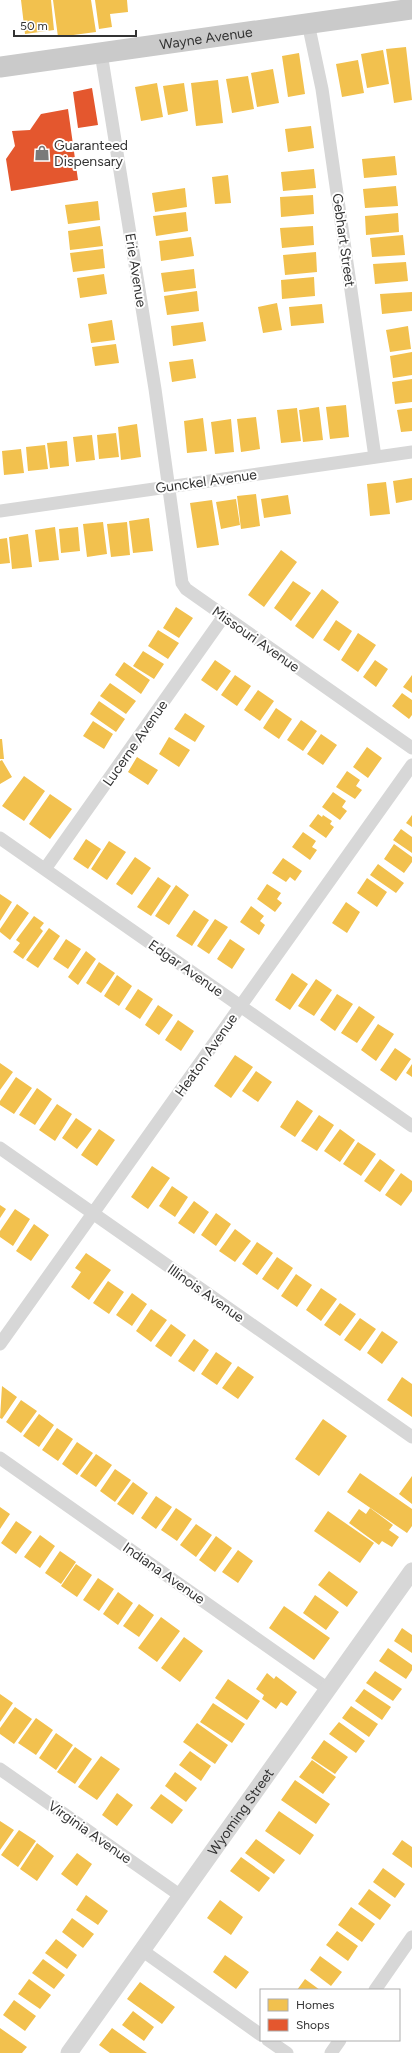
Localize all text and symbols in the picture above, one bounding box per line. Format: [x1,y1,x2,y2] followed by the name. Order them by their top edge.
[14,12,136,38] scale bar
[20,19,48,33] text: 50 m
[158,24,254,53] street label: Wayne Avenue
[54,137,128,170] place label: Guaranteed Dispensary
[33,144,51,162] shop icon: Guaranteed Dispensary
[329,192,358,288] street label: Gebhart Street
[121,232,150,309] street label: Erie Avenue
[154,466,258,497] street label: Gunckel Avenue
[209,603,303,676] street label: Missouri Avenue
[99,697,172,790] street label: Lucerne Avenue
[145,936,227,1001] street label: Edgar Avenue
[172,1010,241,1100] street label: Heaton Avenue
[164,1261,248,1326] street label: Illinois Avenue
[120,1539,208,1608] street label: Indiana Avenue
[204,1765,278,1859] street label: Wyoming Street
[45,1797,135,1868] street label: Virginia Avenue
[260,1989,400,2041] legend
[296,1998,335,2012] text: Homes
[296,2018,330,2032] text: Shops

